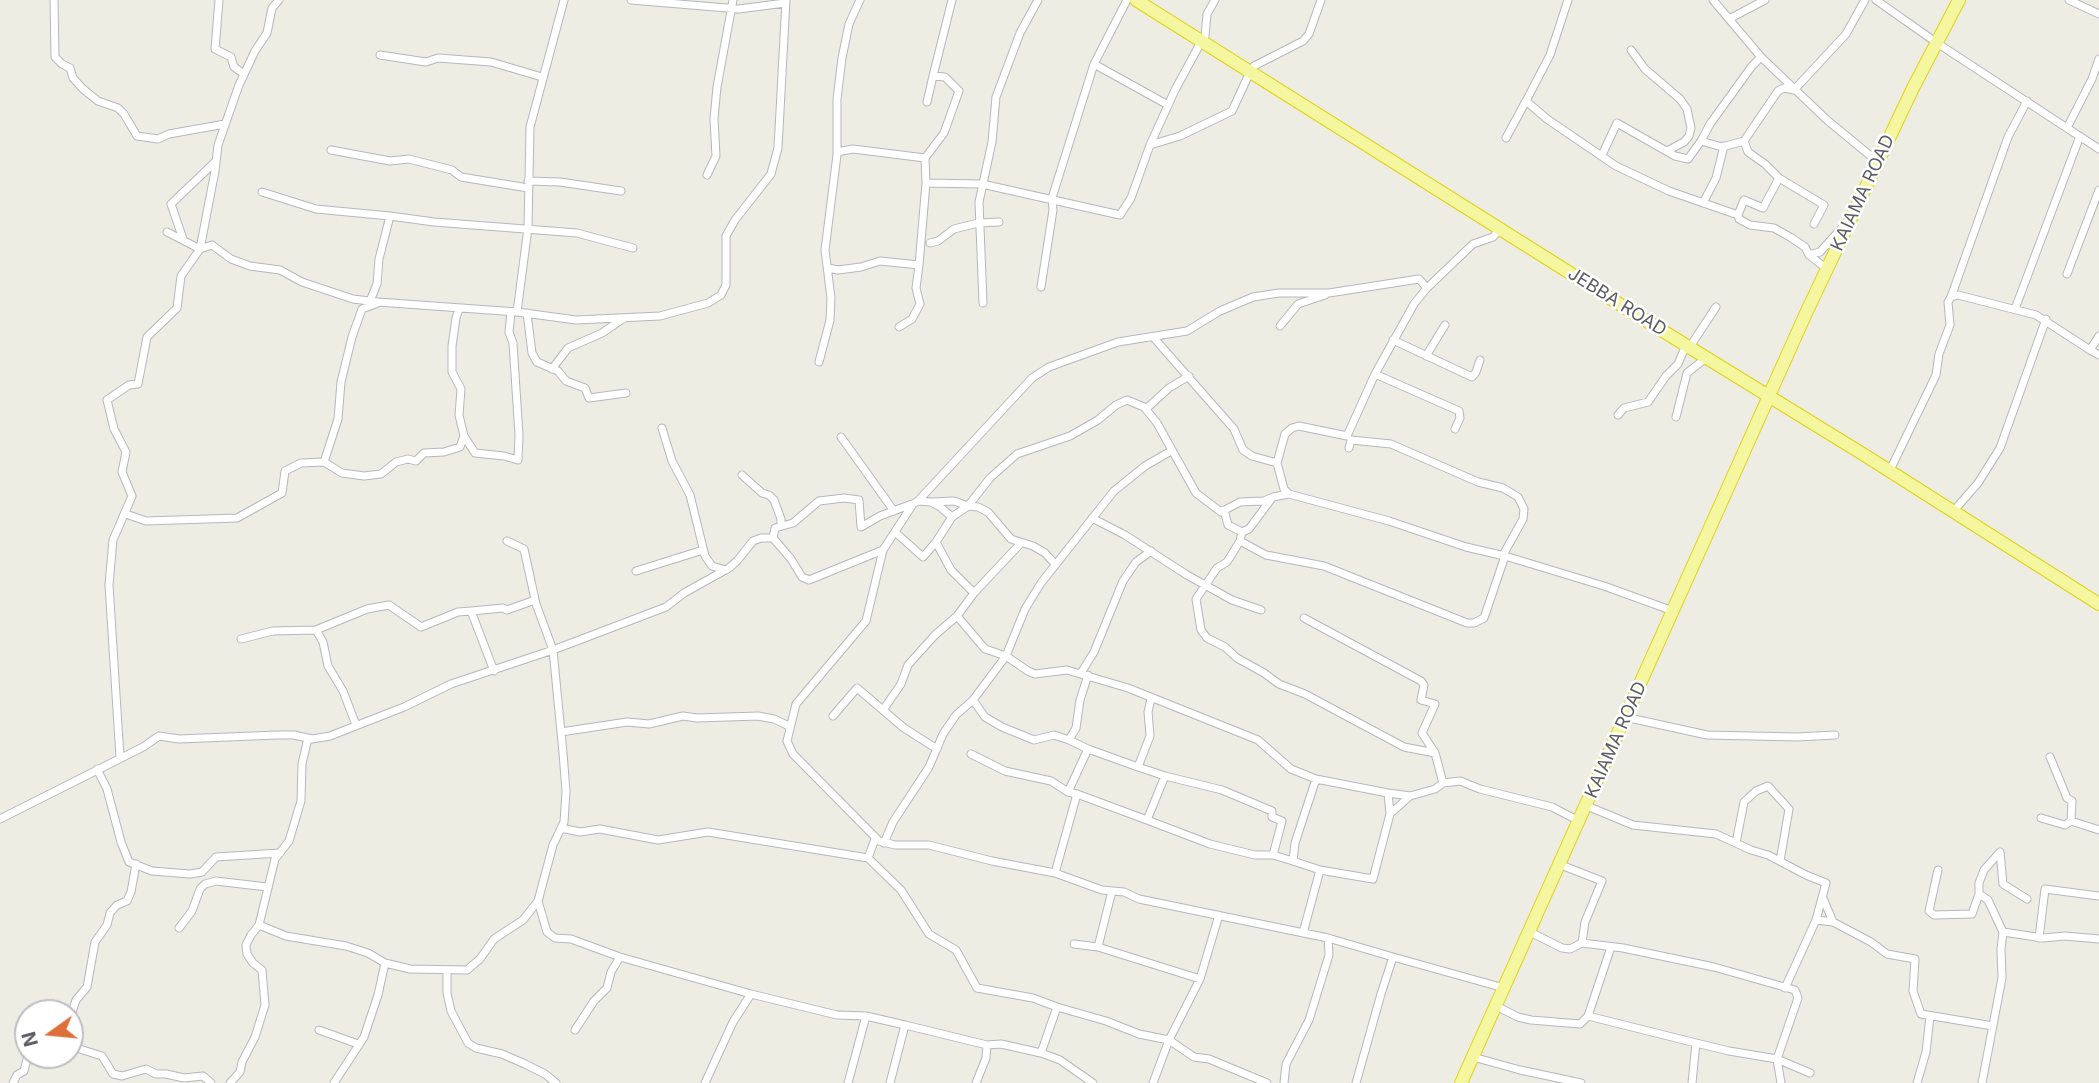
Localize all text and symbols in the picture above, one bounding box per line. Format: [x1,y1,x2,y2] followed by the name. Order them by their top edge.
[1827,131,1899,255] street label: KAIAMA ROAD
[1564,263,1670,341] street label: JEBBA ROAD
[1581,678,1651,802] street label: KAIAMA ROAD
[14,999,84,1069] north arrow
[17,1029,43,1049] text: N

